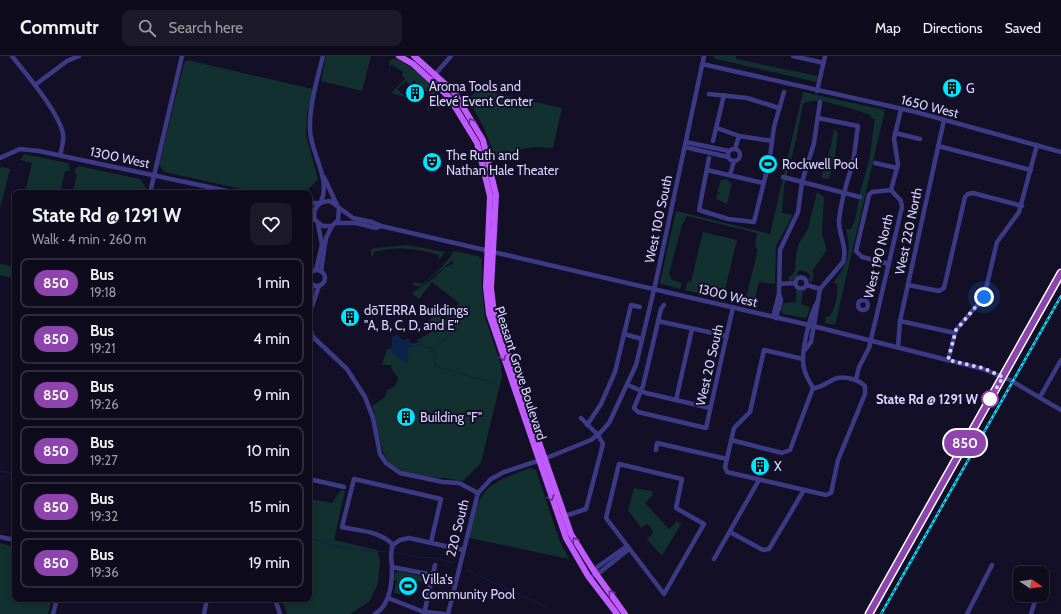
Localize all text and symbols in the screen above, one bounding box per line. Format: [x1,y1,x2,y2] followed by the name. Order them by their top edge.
[122,10,402,46] search box
[20,16,98,39] text: Commutr
[136,17,158,39] icon: search
[168,19,243,37] text: Search here
[875,19,901,37] text: Map
[923,19,983,37] text: Directions
[1005,19,1041,37] text: Saved
[941,77,963,99] building icon: G
[429,78,534,109] place label: Aroma Tools and Elevé Event Center
[966,80,975,96] place label: G
[404,82,426,104] building icon: Aroma Tools and Elevé Event Center
[900,91,961,121] street label: 1650 West
[469,118,476,125] one-way arrow
[89,143,152,171] street label: 1300 West
[446,147,560,178] place label: The Ruth and Nathan Hale Theater
[421,151,443,173] theatre icon: The Ruth and Nathan Hale Theater
[757,153,779,175] sports icon: Rockwell Pool
[782,156,858,172] place label: Rockwell Pool
[641,174,675,264] street label: West 100 South
[891,186,925,276] street label: West 220 North
[250,203,292,245] button: heart
[32,204,181,227] text: State Rd @ 1291 W
[860,212,896,300] street label: West 190 North
[32,231,146,247] text: Walk · 4 min · 260 m
[90,266,114,284] text: Bus
[43,274,69,292] text: 850
[257,274,290,292] text: 1 min
[697,280,760,310] street label: 1300 West
[90,284,116,300] text: 19:18
[974,287,994,307] your location
[364,302,469,333] place label: dōTERRA Buildings "A, B, C, D, and E"
[492,304,550,442] street label: Pleasant Grove Boulevard
[339,306,361,328] building icon: dōTERRA Buildings "A, B, C, D, and E"
[90,322,114,340] text: Bus
[692,323,726,407] street label: West 20 South
[43,330,69,348] text: 850
[253,330,290,348] text: 4 min
[90,340,115,356] text: 19:21
[498,354,507,361] one-way arrow
[90,378,114,396] text: Bus
[43,386,69,404] text: 850
[253,386,290,404] text: 9 min
[981,390,999,408] marker: State Rd @ 1291 W
[876,391,978,407] place label: State Rd @ 1291 W
[90,396,119,412] text: 19:26
[395,406,417,428] building icon: Building "F"
[420,409,482,425] place label: Building "F"
[942,430,988,456] line badge: 850
[90,434,114,452] text: Bus
[952,434,978,452] text: 850
[43,442,69,460] text: 850
[247,442,290,460] text: 10 min
[90,452,118,468] text: 19:27
[749,455,771,477] building icon: X
[774,458,782,474] place label: X
[90,490,114,508] text: Bus
[547,494,555,501] one-way arrow
[43,498,69,516] text: 850
[249,498,290,516] text: 15 min
[442,498,472,558] street label: 220 South
[90,508,118,524] text: 19:32
[573,537,580,544] one-way arrow
[90,546,114,564] text: Bus
[43,554,69,572] text: 850
[248,554,290,572] text: 19 min
[90,564,119,580] text: 19:36
[1013,566,1049,602] north arrow
[1013,566,1049,602] map controls
[422,571,515,602] place label: Villa's Community Pool
[397,575,419,597] sports icon: Villa's Community Pool
[609,591,616,598] one-way arrow

